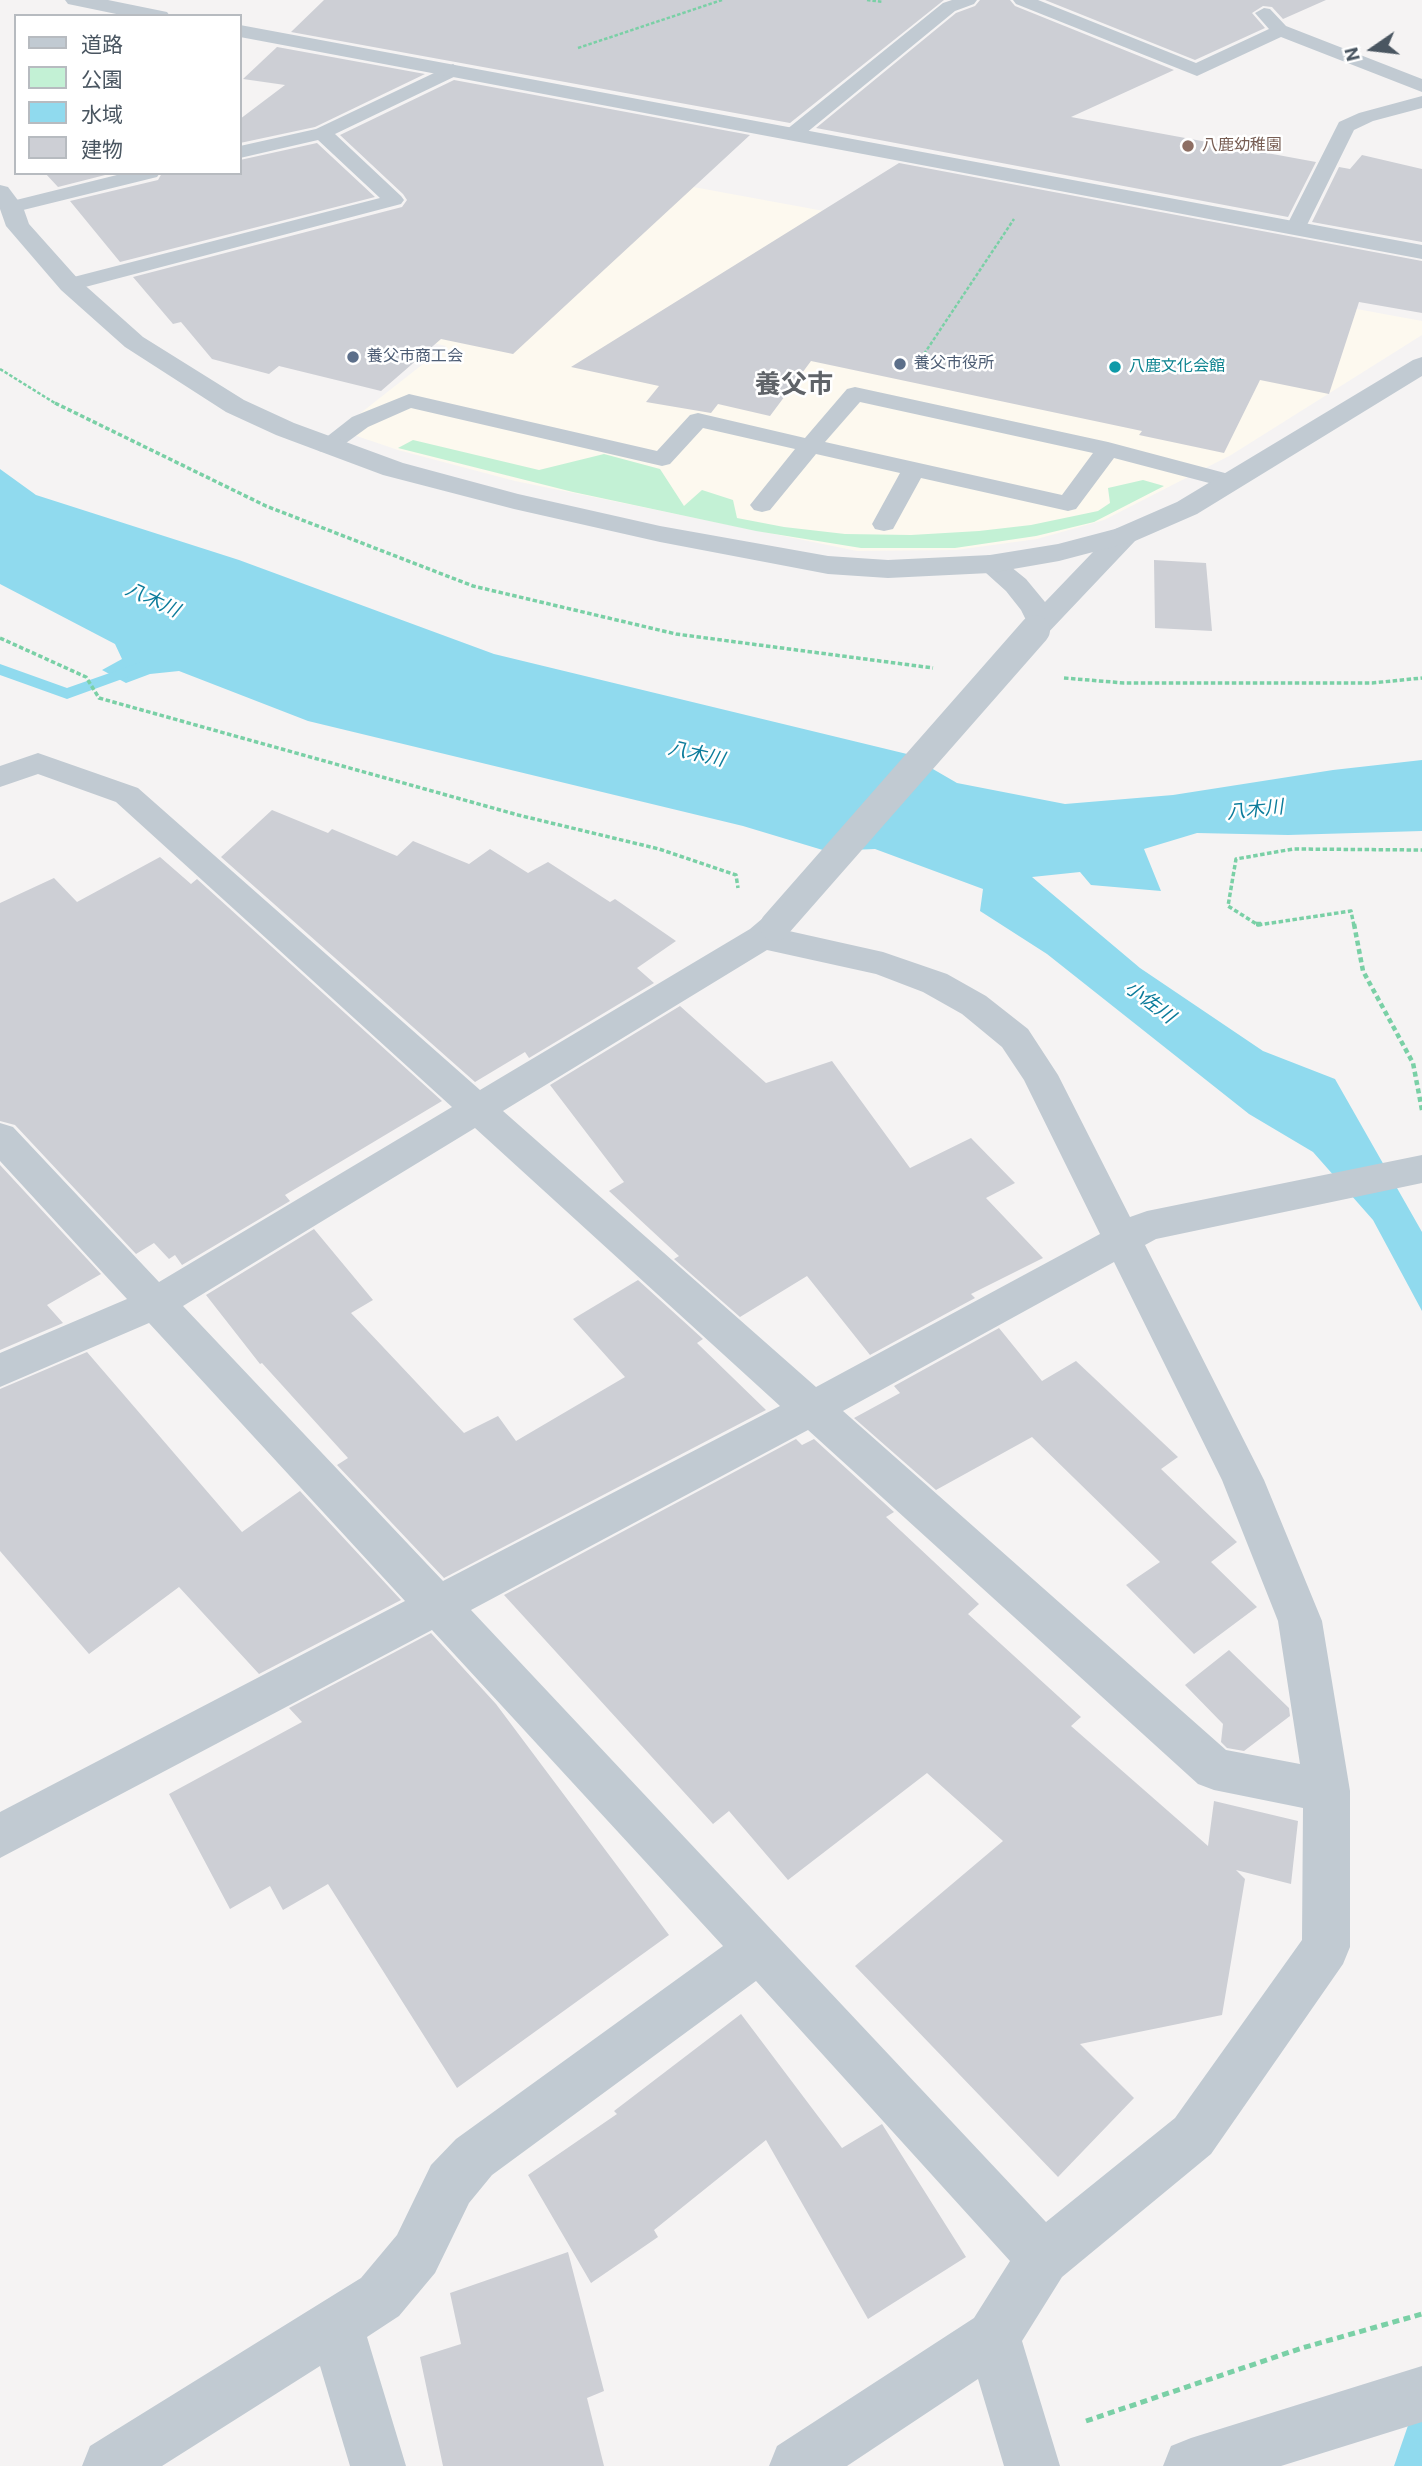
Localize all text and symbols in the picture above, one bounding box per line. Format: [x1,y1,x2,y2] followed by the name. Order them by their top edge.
[14,14,242,175] legend
[1338,14,1408,84] north arrow
[81,33,123,57] text: 道路
[1339,45,1365,63] text: N
[81,68,123,92] text: 公園
[81,103,123,127] text: 水域
[1202,136,1282,156] place label: 八鹿幼稚園
[81,138,123,162] text: 建物
[1180,138,1196,154] marker: 八鹿幼稚園
[367,347,463,367] place label: 養父市商工会
[345,349,361,365] marker: 養父市商工会
[914,354,994,374] place label: 養父市役所
[892,356,908,372] marker: 養父市役所
[1129,357,1225,377] place label: 八鹿文化会館
[1107,359,1123,375] marker: 八鹿文化会館
[755,370,833,402] district label: 養父市
[121,579,183,623] water label: 八木川
[666,737,726,773] water label: 八木川
[1225,797,1285,825] water label: 八木川
[1119,977,1179,1029] water label: 小佐川

